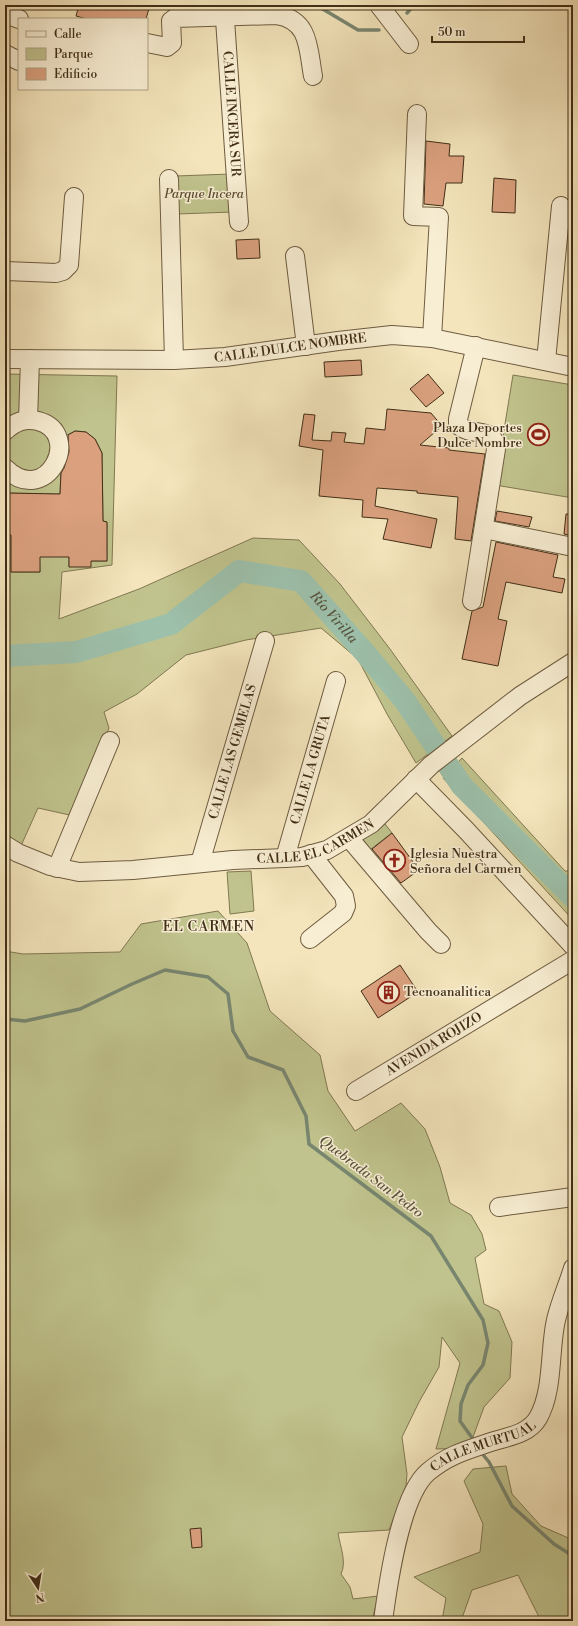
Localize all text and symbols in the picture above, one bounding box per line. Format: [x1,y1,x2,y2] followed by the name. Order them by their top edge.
[18,18,148,90] legend
[432,18,524,44] scale bar
[438,25,466,40] text: 50 m
[54,27,81,42] text: Calle
[54,47,93,62] text: Parque
[219,50,244,178] street label: CALLE INCERA SUR
[54,67,97,82] text: Edificio
[163,186,244,202] park label: Parque Incera
[214,330,367,366] street label: CALLE DULCE NOMBRE
[433,420,522,451] place label: Plaza Deportes Dulce Nombre
[525,422,551,448] sports icon: Plaza Deportes Dulce Nombre
[305,587,362,647] water label: Río Virilla
[205,682,260,821] street label: CALLE LAS GEMELAS
[287,712,334,826] street label: CALLE LA GRUTA
[256,816,377,867] street label: CALLE EL CARMEN
[410,846,522,877] place label: Iglesia Nuestra Señora del Carmen
[381,848,407,874] church icon: Iglesia Nuestra Señora del Carmen
[163,918,255,936] district label: EL CARMEN
[376,979,402,1005] building icon: Tecnoanalitica
[404,984,491,1000] place label: Tecnoanalitica
[382,1009,485,1080] street label: AVENIDA ROJIZO
[315,1132,427,1222] water label: Quebrada San Pedro
[427,1417,540,1475] street label: CALLE MURTUAL
[18,1568,58,1608] north arrow
[34,1589,46,1605] text: N

